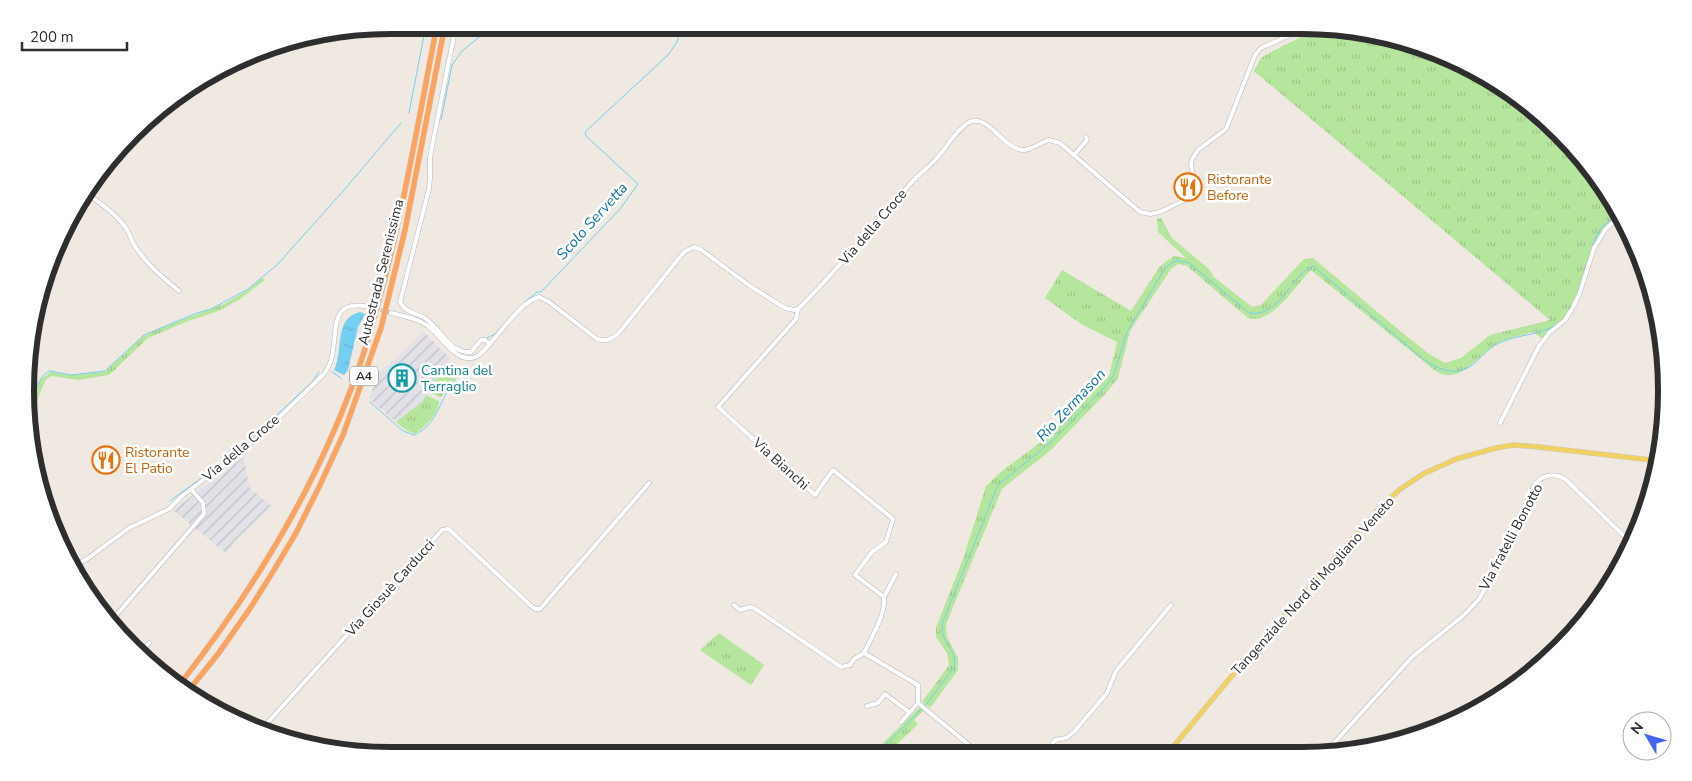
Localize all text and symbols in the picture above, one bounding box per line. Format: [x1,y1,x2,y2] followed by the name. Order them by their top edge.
[22,20,128,52] scale bar
[30,27,74,47] text: 200 m
[1207,170,1271,205] place label: Ristorante Before
[1173,172,1203,202] restaurant icon: Ristorante Before
[552,178,632,264] water label: Scolo Servetta
[834,185,911,270] street label: Via della Croce
[354,197,408,347] street label: Autostrada Serenissima
[421,361,493,396] place label: Cantina del Terraglio
[387,363,417,393] building icon: Cantina del Terraglio
[1032,364,1110,446] water label: Rio Zermason
[350,366,378,386] road number: A4
[198,410,283,486] street label: Via della Croce
[748,433,813,494] street label: Via Bianchi
[125,443,189,478] place label: Ristorante El Patio
[91,445,121,475] restaurant icon: Ristorante El Patio
[1474,480,1547,595] street label: Via fratelli Bonotto
[1227,492,1399,680] street label: Tangenziale Nord di Mogliano Veneto
[341,535,439,641] street label: Via Giosuè Carducci
[1622,711,1672,761] north arrow
[1626,718,1648,738] text: N

